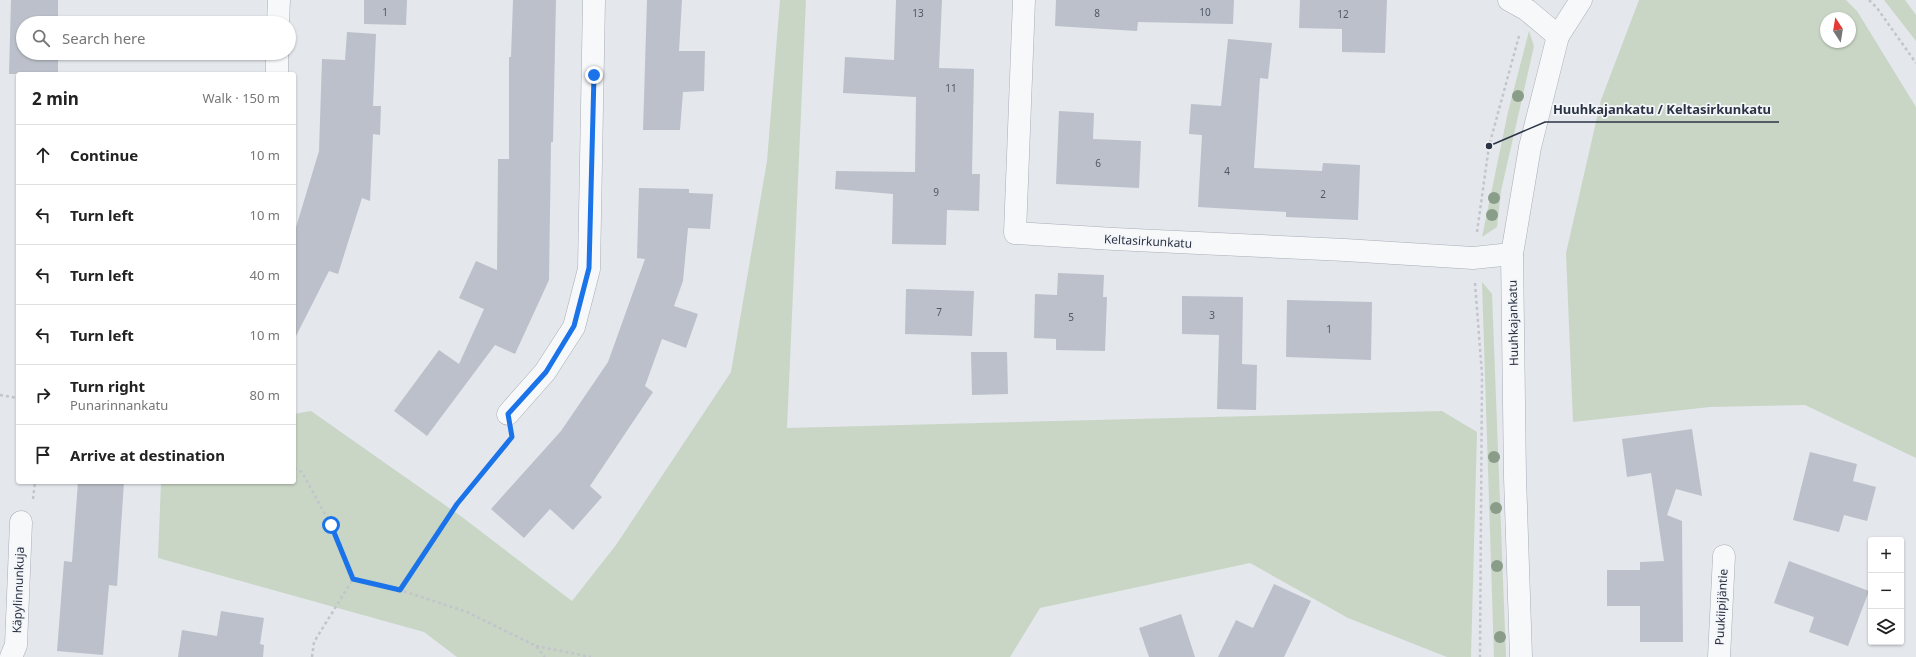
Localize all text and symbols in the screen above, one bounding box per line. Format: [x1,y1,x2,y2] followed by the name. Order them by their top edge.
[382,5,388,19] house number: 1
[1199,5,1211,19] house number: 10
[912,6,924,20] house number: 13
[1094,6,1100,20] house number: 8
[1337,7,1349,21] house number: 12
[1820,12,1856,48] north arrow
[16,16,296,60] search box
[30,27,52,49] icon: search
[62,28,145,48] text: Search here
[585,66,603,84] route end
[945,81,957,95] house number: 11
[32,87,79,110] text: 2 min
[202,89,280,107] text: Walk · 150 m
[1545,97,1779,122] callout: Huuhkajankatu / Keltasirkunkatu
[1553,100,1771,118] text: Huuhkajankatu / Keltasirkunkatu
[32,144,54,166] icon: ahead
[70,145,138,165] text: Continue
[250,146,280,164] text: 10 m
[1095,156,1101,170] house number: 6
[1224,164,1230,178] house number: 4
[933,185,939,199] house number: 9
[1320,187,1326,201] house number: 2
[32,204,54,226] icon: left
[70,205,134,225] text: Turn left
[250,206,280,224] text: 10 m
[1103,230,1193,252] street label: Keltasirkunkatu
[32,264,54,286] icon: left
[70,265,134,285] text: Turn left
[250,266,280,284] text: 40 m
[1504,280,1522,366] street label: Huuhkajankatu
[936,305,942,319] house number: 7
[1209,308,1215,322] house number: 3
[1068,310,1074,324] house number: 5
[1326,322,1332,336] house number: 1
[32,324,54,346] icon: left
[70,325,134,345] text: Turn left
[250,326,280,344] text: 10 m
[70,376,145,396] text: Turn right
[32,384,54,406] icon: right
[250,386,280,404] text: 80 m
[70,396,168,414] text: Punarinnankatu
[32,444,54,466] icon: arrive
[70,445,225,465] text: Arrive at destination
[322,516,340,534] route start
[1868,537,1904,645] map controls
[1868,537,1904,573] button: +
[8,546,28,634] street label: Käpylinnunkuja
[1711,568,1732,646] street label: Puukiipijäntie
[1868,573,1904,609] button: −
[1868,609,1904,645] button: layers

